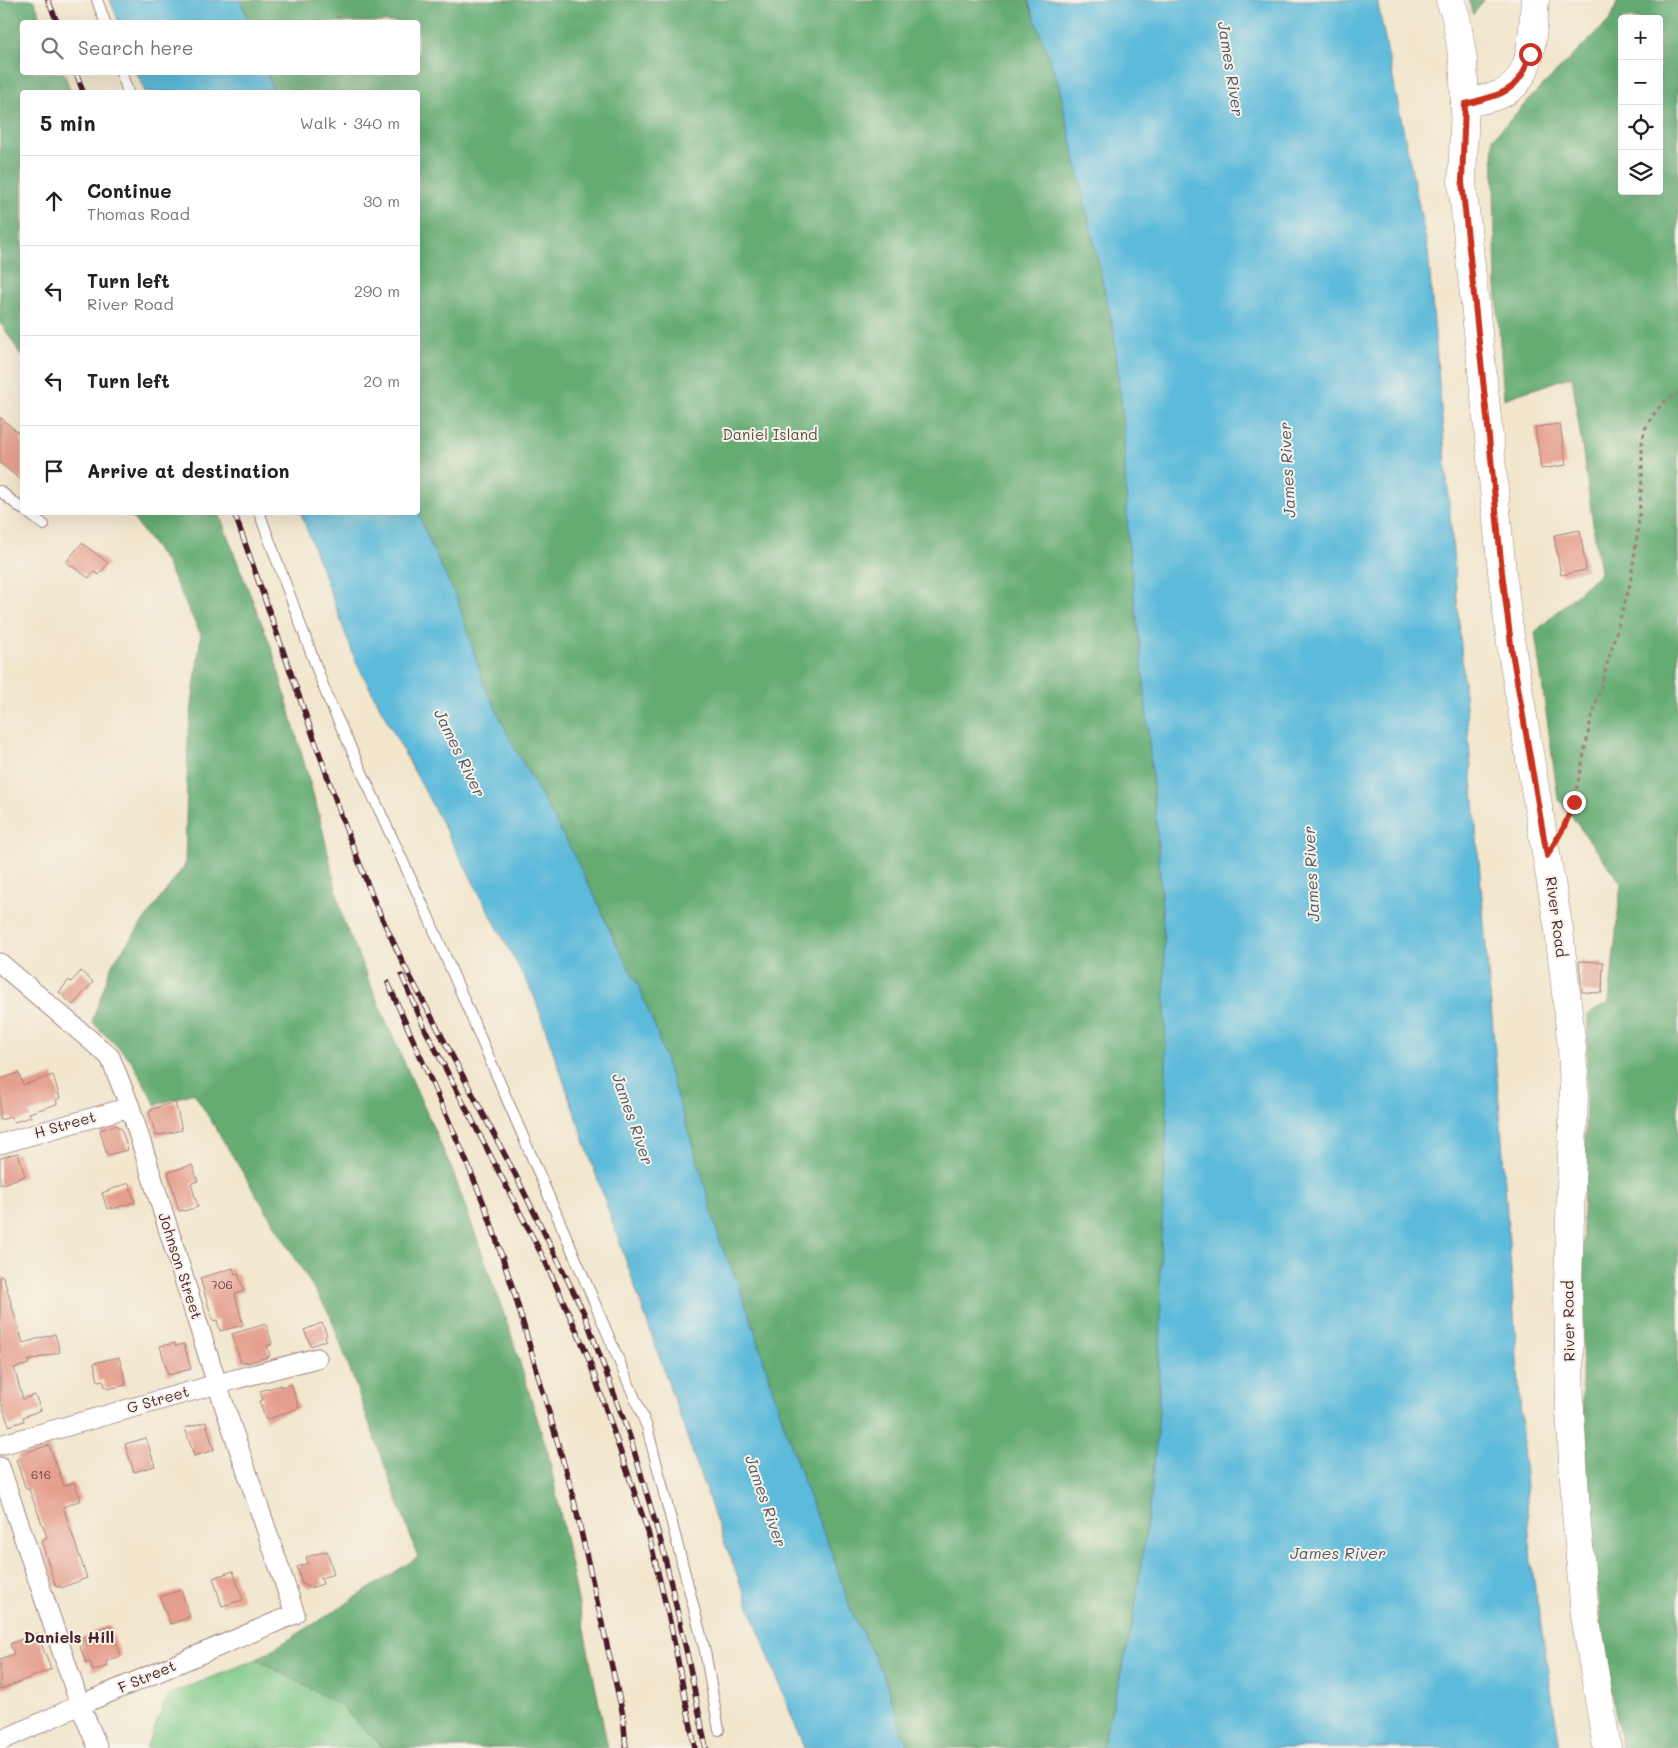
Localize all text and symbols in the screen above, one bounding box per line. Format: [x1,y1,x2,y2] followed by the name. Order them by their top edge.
[1618,15,1663,195] map controls
[1618,15,1663,60] button: +
[20,20,420,75] search box
[1214,20,1249,118] water label: James River
[38,34,66,62] icon: search
[78,35,194,60] text: Search here
[1519,43,1542,66] route start
[1618,60,1663,105] button: −
[1618,105,1663,150] button: locate
[40,109,96,136] text: 5 min
[300,112,400,133] text: Walk · 340 m
[1618,150,1663,195] button: layers
[87,178,172,203] text: Continue
[40,187,68,215] icon: ahead
[363,190,400,211] text: 30 m
[87,203,190,224] text: Thomas Road
[87,268,170,293] text: Turn left
[40,277,68,305] icon: left
[354,280,400,301] text: 290 m
[87,293,174,314] text: River Road
[40,367,68,395] icon: left
[87,368,170,393] text: Turn left
[363,370,400,391] text: 20 m
[1274,422,1299,518] water label: James River
[722,424,818,444] park label: Daniel Island
[40,457,68,485] icon: arrive
[87,458,290,483] text: Arrive at destination
[430,705,491,800] water label: James River
[1563,791,1586,814] route end
[1298,826,1323,922] water label: James River
[1541,875,1573,958] street label: River Road
[608,1070,659,1168] water label: James River
[32,1106,98,1142] street label: H Street
[154,1210,208,1322] street label: Johnson Street
[211,1276,233,1292] house number: 706
[1557,1280,1579,1362] street label: River Road
[124,1381,191,1417] street label: G Street
[741,1452,792,1550] water label: James River
[31,1466,51,1482] house number: 616
[1290,1542,1386,1563] water label: James River
[24,1626,114,1647] district label: Daniels Hill
[115,1655,179,1697] street label: F Street

